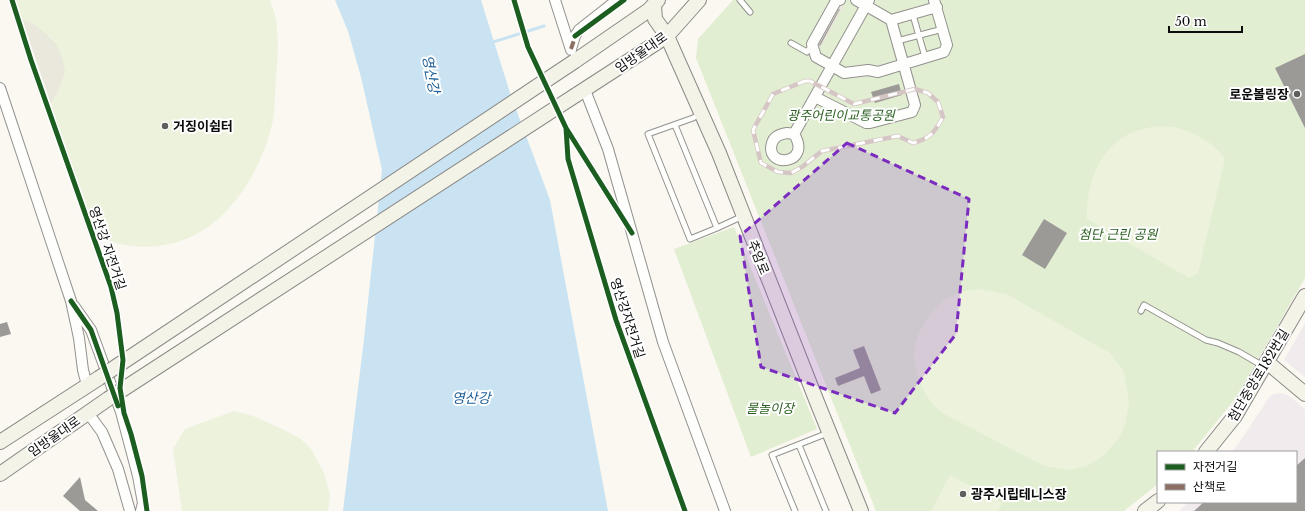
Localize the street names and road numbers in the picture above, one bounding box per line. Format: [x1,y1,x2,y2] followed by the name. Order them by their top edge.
[612,28,671,77] street label: 임방울대로
[85,204,130,292] street label: 영산강 자전거길
[744,237,773,277] street label: 추암로
[607,276,649,361] street label: 영산강자전거길
[1224,326,1293,425] street label: 첨단중앙로182번길
[25,412,84,461] street label: 임방울대로

